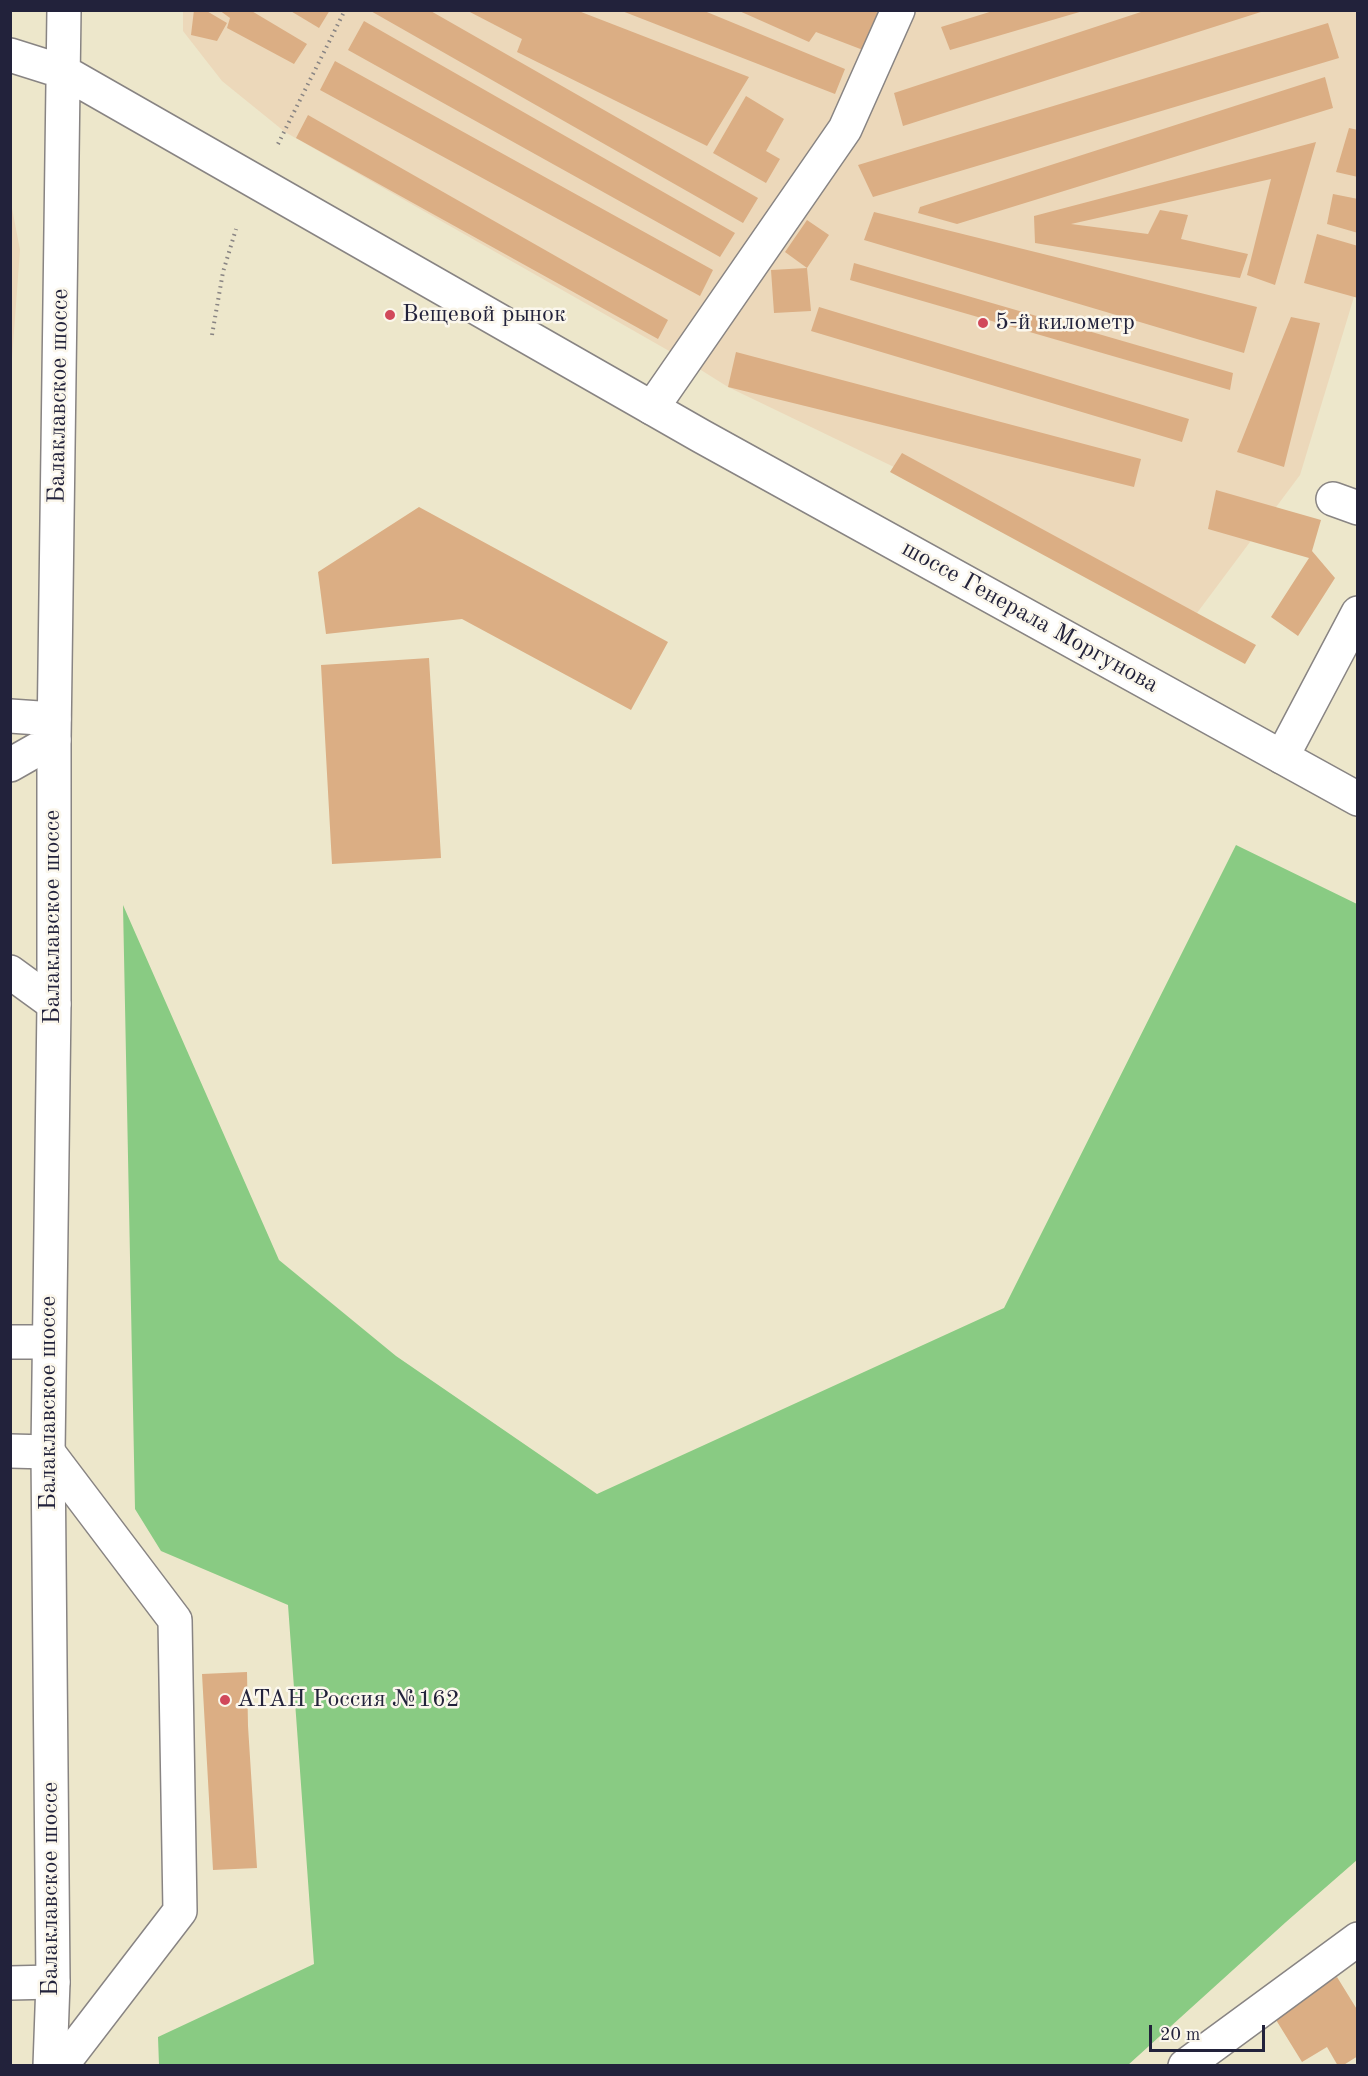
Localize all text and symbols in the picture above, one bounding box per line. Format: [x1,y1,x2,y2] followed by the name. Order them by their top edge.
[43,288,75,504] street label: Балаклавское шоссе
[402,301,566,329] place label: Вещевой рынок
[383,308,397,322] marker: Вещевой рынок
[995,309,1135,337] place label: 5-й километр
[976,316,990,330] marker: 5-й километр
[897,534,1163,700] street label: шоссе Генерала Моргунова
[39,810,67,1024] street label: Балаклавское шоссе
[35,1296,63,1510] street label: Балаклавское шоссе
[237,1686,460,1714] place label: АТАН Россия №162
[218,1693,232,1707] marker: АТАН Россия №162
[37,1782,65,1996] street label: Балаклавское шоссе
[1152,2013,1268,2051] scale bar
[1160,2026,1200,2044] text: 20 m

